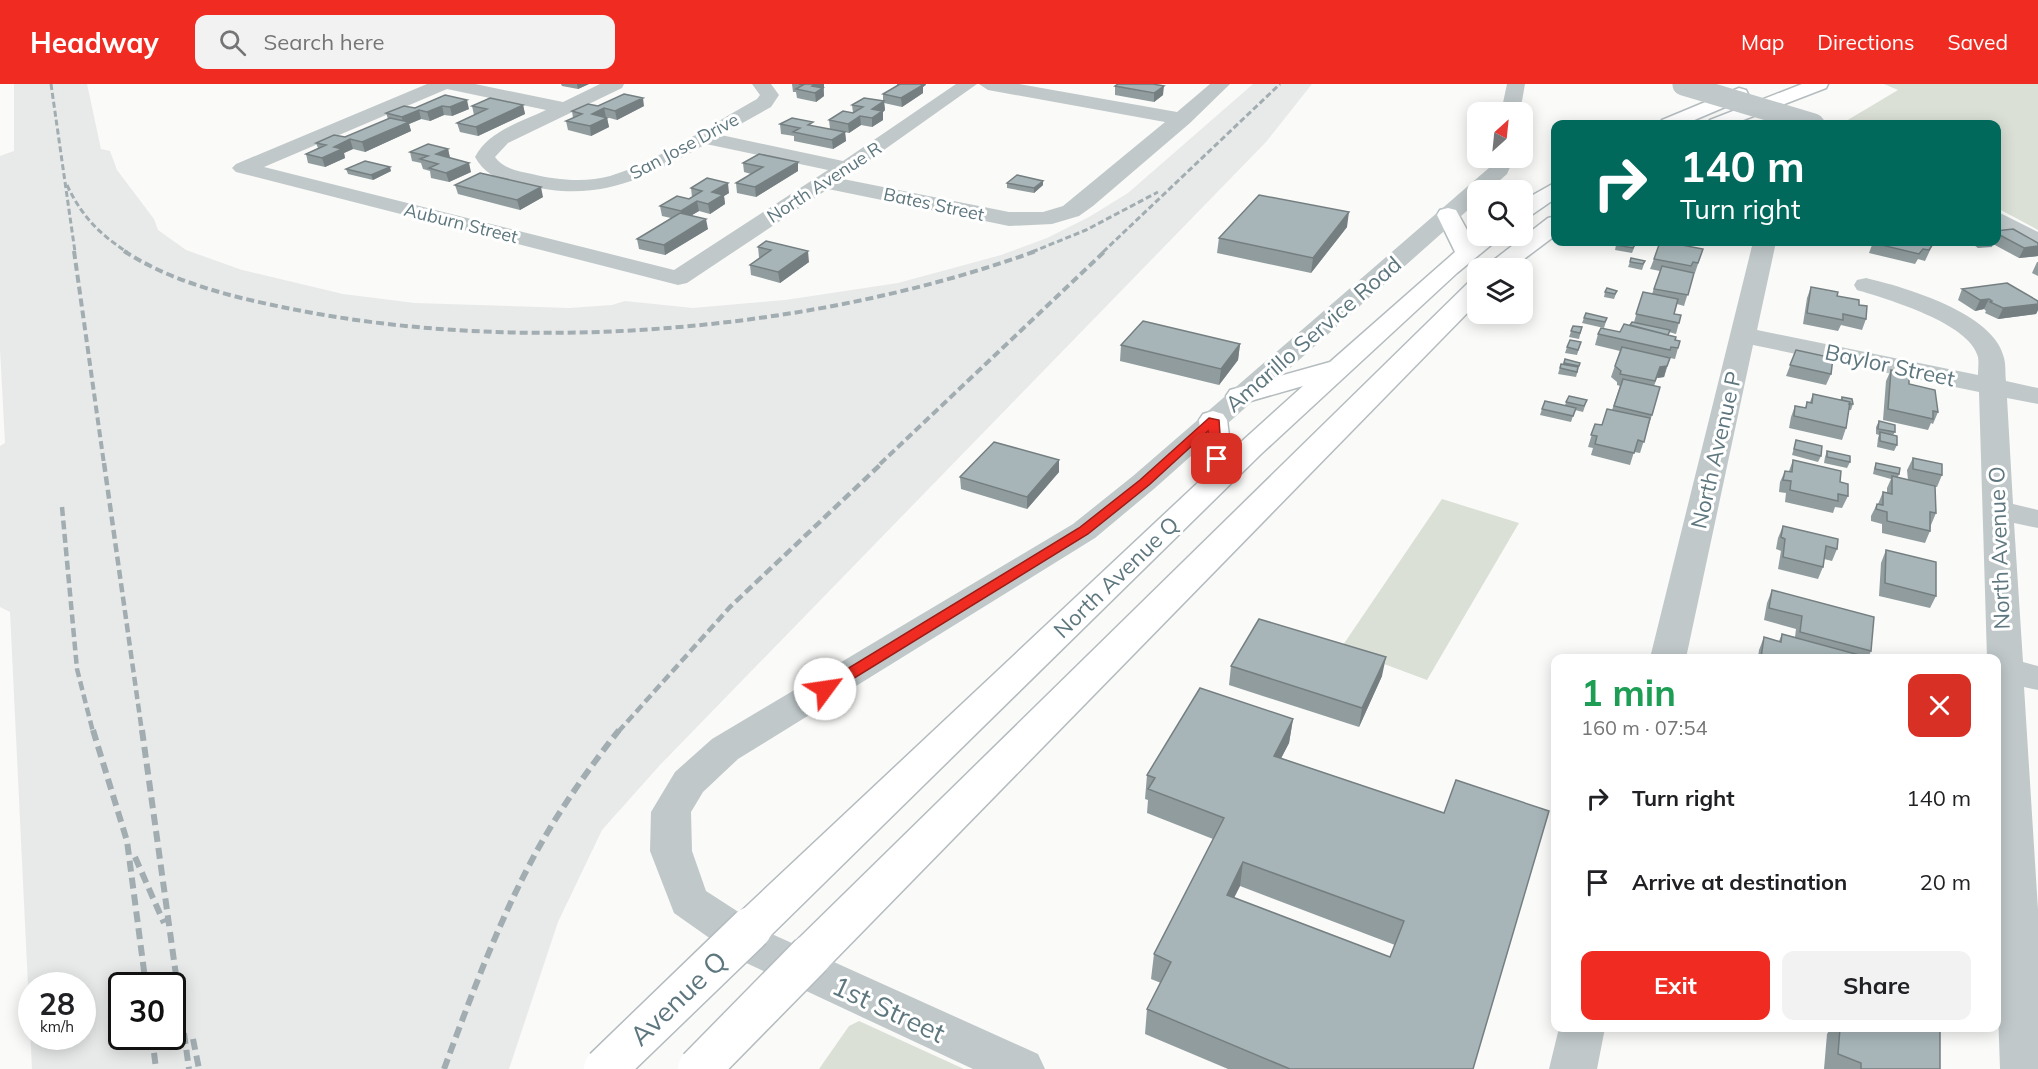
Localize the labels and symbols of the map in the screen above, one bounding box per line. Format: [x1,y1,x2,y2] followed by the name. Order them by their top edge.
[1467,102,1533,168] north arrow
[625,108,743,184] street label: San Jose Drive
[762,136,886,228] street label: North Avenue R
[882,182,986,226] street label: Bates Street
[402,198,520,248] street label: Auburn Street
[1219,250,1407,418] street label: Amarillo Service Road
[1822,338,1958,392] street label: Baylor Street
[1684,369,1748,531] street label: North Avenue P
[1191,433,1242,484] pin
[1982,466,2016,630] street label: North Avenue O
[1048,510,1184,644] street label: North Avenue Q
[793,657,857,721] position arrow
[622,943,734,1053] street label: Avenue Q
[827,968,951,1050] street label: 1st Street
[108,972,186,1050] speed limit sign: 30

